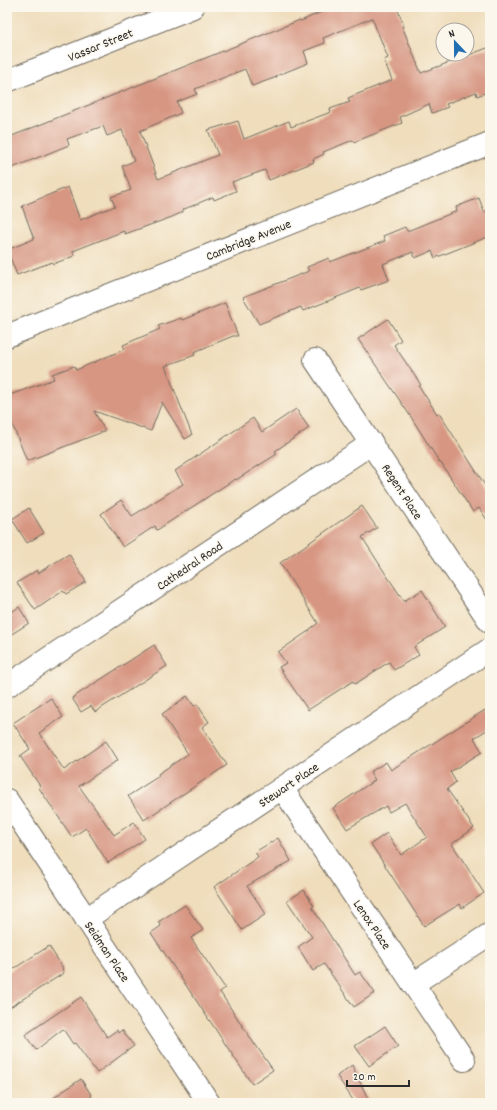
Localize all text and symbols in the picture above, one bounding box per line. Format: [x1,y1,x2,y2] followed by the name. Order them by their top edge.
[435,22,475,62] north arrow
[65,25,137,68] street label: Vassar Street
[446,26,458,43] text: N
[203,215,295,267] street label: Cambridge Avenue
[376,461,426,524] street label: Regent Place
[153,538,227,596] street label: Cathedral Road
[255,759,324,813] street label: Stewart Place
[347,897,395,954] street label: Lenox Place
[78,918,134,987] street label: Seidman Place
[347,1062,409,1088] scale bar
[353,1069,376,1086] text: 20 m

